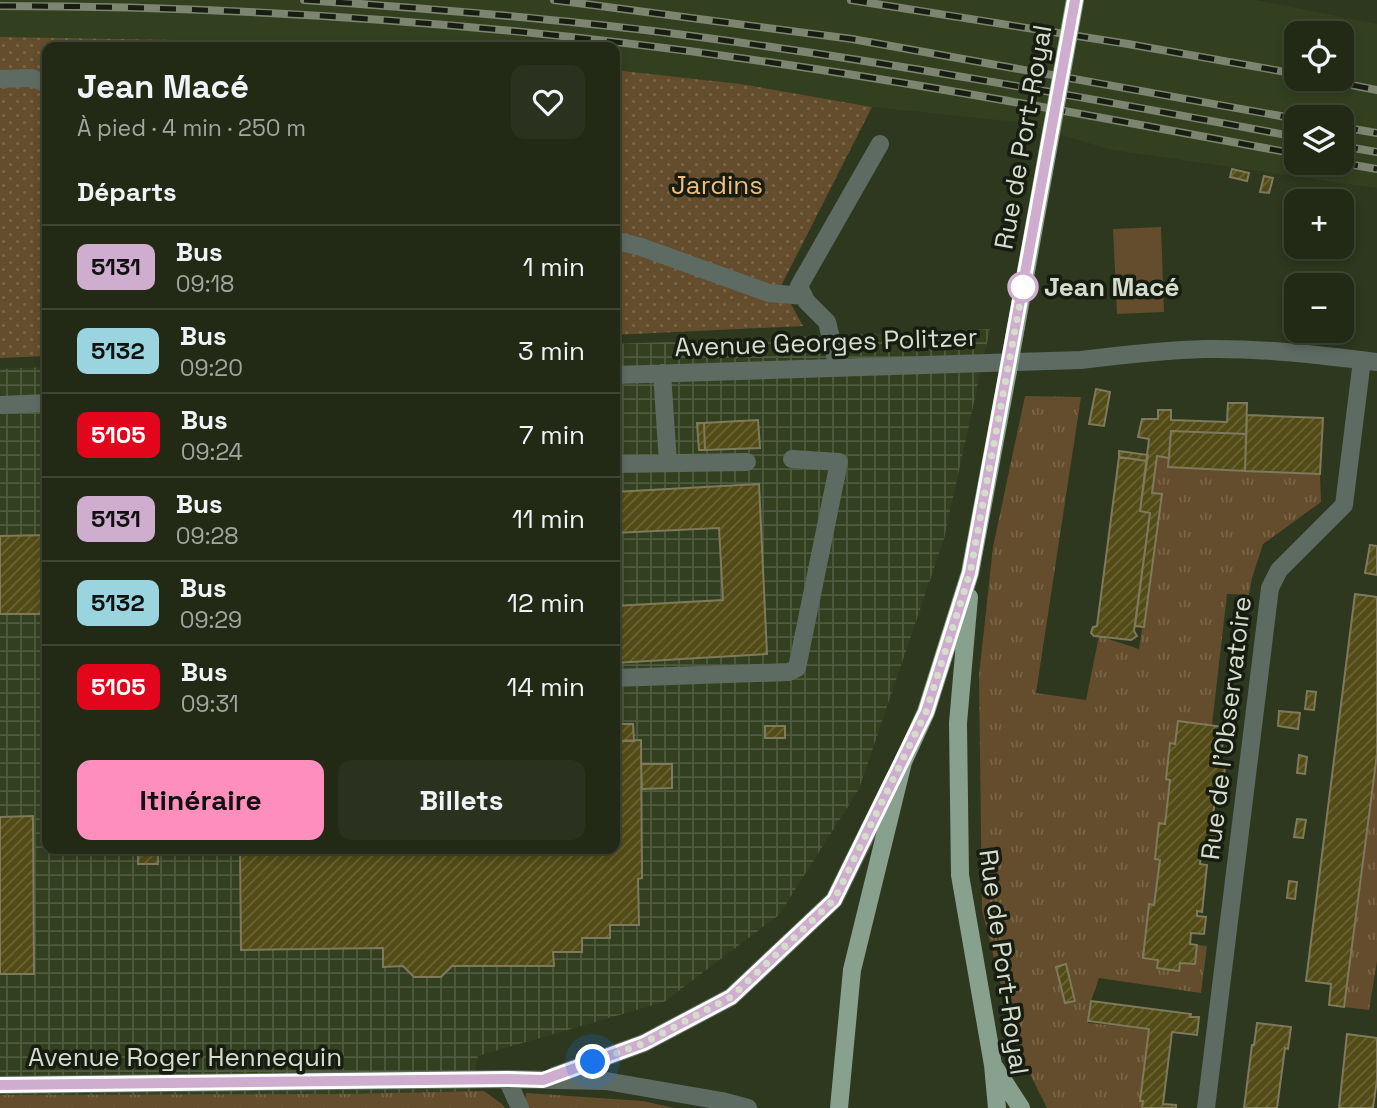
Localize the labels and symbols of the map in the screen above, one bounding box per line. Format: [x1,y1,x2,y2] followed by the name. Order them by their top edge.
[987,22,1059,252] street label: Rue de Port-Royal
[671,168,763,202] park label: Jardins
[1044,270,1179,304] place label: Jean Macé
[1008,272,1038,302] marker: Jean Macé
[674,320,978,364] street label: Avenue Georges Politzer
[1193,594,1259,862] street label: Rue de l'Observatoire
[971,847,1037,1077] street label: Rue de Port-Royal
[28,1040,342,1074] street label: Avenue Roger Hennequin
[575,1044,610,1079] your location

